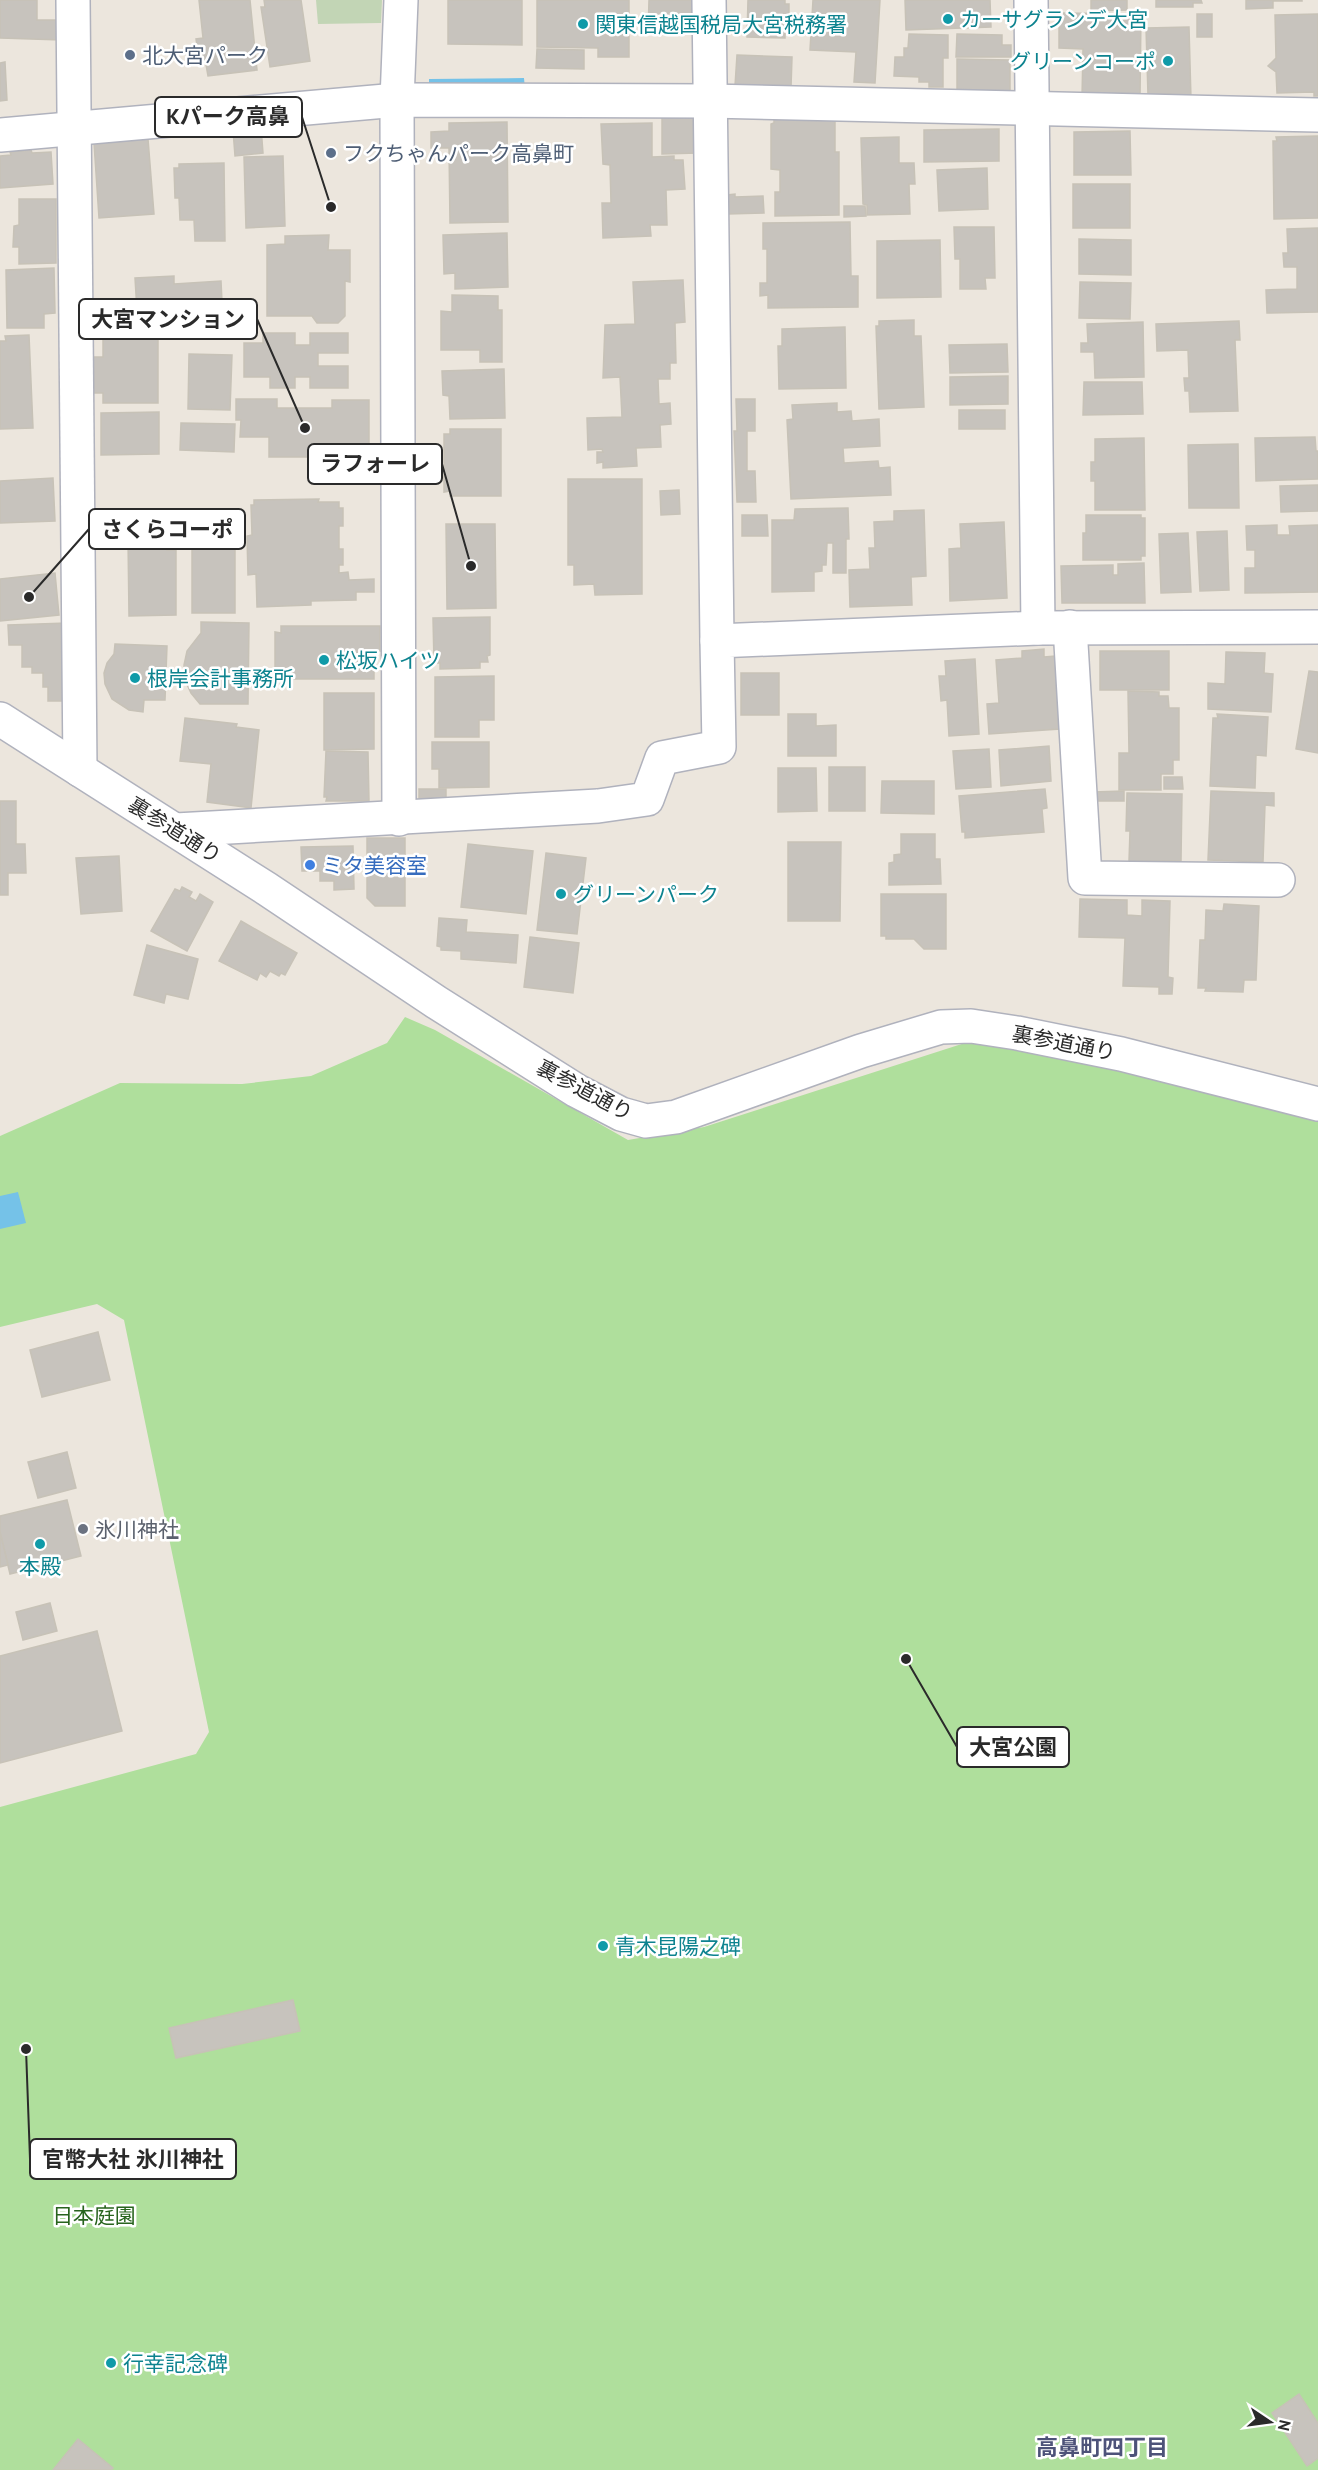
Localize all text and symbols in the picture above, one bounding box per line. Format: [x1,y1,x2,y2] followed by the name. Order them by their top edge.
[960,6,1149,33] place label: カーサグランデ大宮
[595,11,847,38] place label: 関東信越国税局大宮税務署
[941,12,955,26] marker: カーサグランデ大宮
[576,17,590,31] marker: 関東信越国税局大宮税務署
[142,42,268,69] place label: 北大宮パーク
[123,48,137,62] marker: 北大宮パーク
[1010,48,1156,75] place label: グリーンコーポ
[1161,54,1175,68] marker: グリーンコーポ
[155,97,302,137] callout: Kパーク高鼻
[166,102,290,130] text: Kパーク高鼻
[343,140,574,167] place label: フクちゃんパーク高鼻町
[324,146,338,160] marker: フクちゃんパーク高鼻町
[79,299,257,339] callout: 大宮マンション
[91,305,245,333] text: 大宮マンション
[308,444,442,484] callout: ラフォーレ
[320,449,430,477] text: ラフォーレ
[89,509,245,549] callout: さくらコーポ
[101,515,233,543] text: さくらコーポ
[336,647,441,674] place label: 松坂ハイツ
[317,653,331,667] marker: 松坂ハイツ
[147,665,294,692] place label: 根岸会計事務所
[128,671,142,685] marker: 根岸会計事務所
[123,791,227,869] street label: 裏参道通り
[322,852,427,879] place label: ミタ美容室
[303,858,317,872] marker: ミタ美容室
[573,881,719,908] place label: グリーンパーク
[554,887,568,901] marker: グリーンパーク
[1010,1020,1118,1066] street label: 裏参道通り
[532,1053,638,1127] street label: 裏参道通り
[95,1516,179,1543] place label: 氷川神社
[76,1522,90,1536] marker: 氷川神社
[33,1537,47,1551] marker: 本殿
[19,1553,61,1580] place label: 本殿
[957,1727,1069,1767] callout: 大宮公園
[969,1733,1057,1761] text: 大宮公園
[615,1933,741,1960] place label: 青木昆陽之碑
[596,1939,610,1953] marker: 青木昆陽之碑
[30,2139,236,2179] callout: 官幣大社 氷川神社
[42,2145,224,2173] text: 官幣大社 氷川神社
[52,2202,136,2229] park label: 日本庭園
[123,2350,228,2377] place label: 行幸記念碑
[104,2356,118,2370] marker: 行幸記念碑
[1240,2392,1300,2452] north arrow
[1274,2418,1296,2433] text: N
[1036,2433,1168,2461] district label: 高鼻町四丁目

